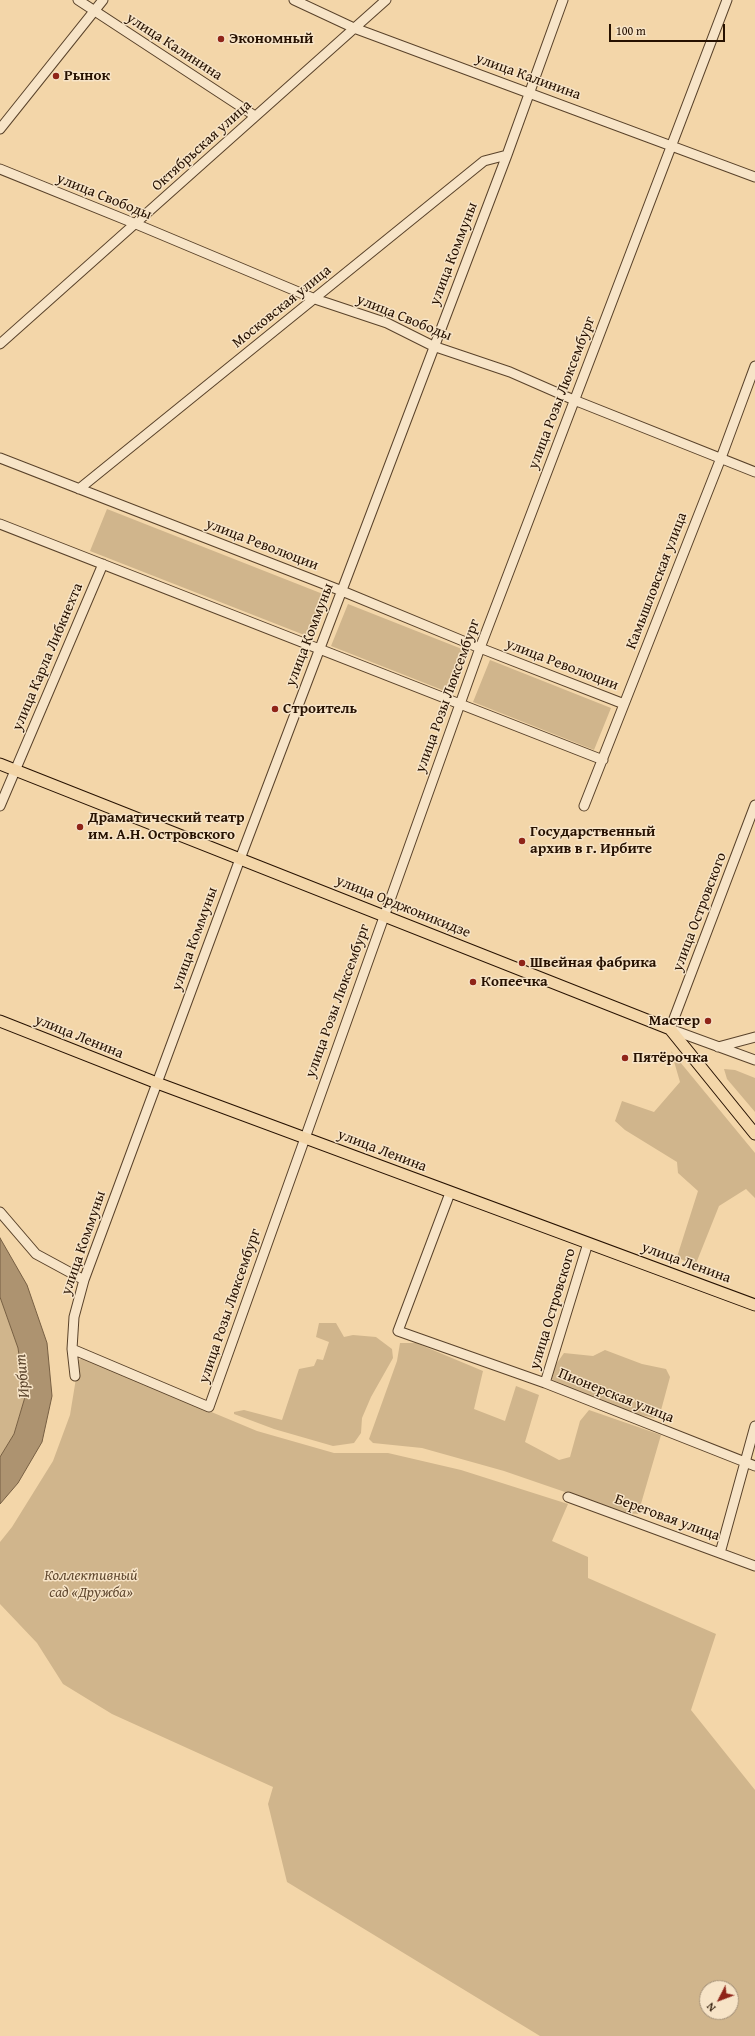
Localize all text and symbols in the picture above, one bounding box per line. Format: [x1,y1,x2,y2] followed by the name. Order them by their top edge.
[123,9,225,85] street label: улица Калинина
[611,16,727,42] scale bar
[616,22,646,39] text: 100 m
[229,30,313,48] place label: Экономный
[216,34,226,44] marker: Экономный
[473,50,583,104] street label: улица Калинина
[64,67,110,85] place label: Рынок
[51,71,61,81] marker: Рынок
[149,97,255,195] street label: Октябрьская улица
[54,170,154,224] street label: улица Свободы
[426,200,482,308] street label: улица Коммуны
[229,262,335,352] street label: Московская улица
[354,291,454,345] street label: улица Свободы
[525,314,599,472] street label: улица Розы Люксембург
[623,510,691,652] street label: Камышловская улица
[203,515,321,575] street label: улица Революции
[9,580,87,734] street label: улица Карла Либкнехта
[282,581,338,689] street label: улица Коммуны
[412,617,484,775] street label: улица Розы Люксембург
[503,635,621,695] street label: улица Революции
[283,700,357,718] place label: Строитель
[270,704,280,714] marker: Строитель
[88,809,245,844] place label: Драматический театр им. А.Н. Островского
[75,822,85,832] marker: Драматический театр им. А.Н. Островского
[530,823,656,858] place label: Государственный архив в г. Ирбите
[517,836,527,846] marker: Государственный архив в г. Ирбите
[669,850,731,974] street label: улица Островского
[333,872,473,942] street label: улица Орджоникидзе
[168,885,222,993] street label: улица Коммуны
[302,922,374,1080] street label: улица Розы Люксембург
[530,954,657,972] place label: Швейная фабрика
[517,958,527,968] marker: Швейная фабрика
[481,973,548,991] place label: Копеечка
[468,977,478,987] marker: Копеечка
[32,1011,126,1063] street label: улица Ленина
[649,1012,700,1030] place label: Мастер
[703,1016,713,1026] marker: Мастер
[633,1049,708,1067] place label: Пятёрочка
[620,1053,630,1063] marker: Пятёрочка
[335,1126,429,1176] street label: улица Ленина
[58,1189,110,1297] street label: улица Коммуны
[195,1226,265,1386] street label: улица Розы Люксембург
[639,1238,733,1288] street label: улица Ленина
[526,1246,580,1372] street label: улица Островского
[12,1353,34,1399] water label: Ирбит
[556,1365,676,1427] street label: Пионерская улица
[612,1491,722,1545] street label: Береговая улица
[44,1567,138,1602] park label: Коллективный сад «Дружба»
[699,1980,739,2020] north arrow
[702,1999,719,2015] text: N

